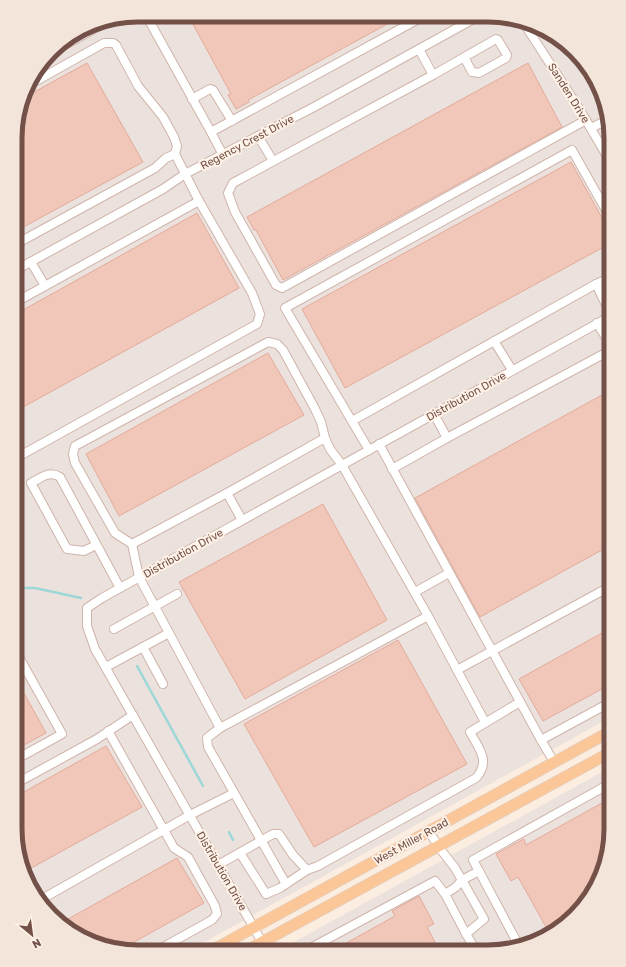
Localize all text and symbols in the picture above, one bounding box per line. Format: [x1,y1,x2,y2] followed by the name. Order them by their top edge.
[545,61,592,126] street label: Sanden Drive
[198,112,296,173] street label: Regency Crest Drive
[424,369,508,424] street label: Distribution Drive
[141,526,225,581] street label: Distribution Drive
[372,816,451,867] street label: West Miller Road
[194,829,250,913] street label: Distribution Drive
[12,915,52,955] north arrow
[30,936,43,951] text: N

